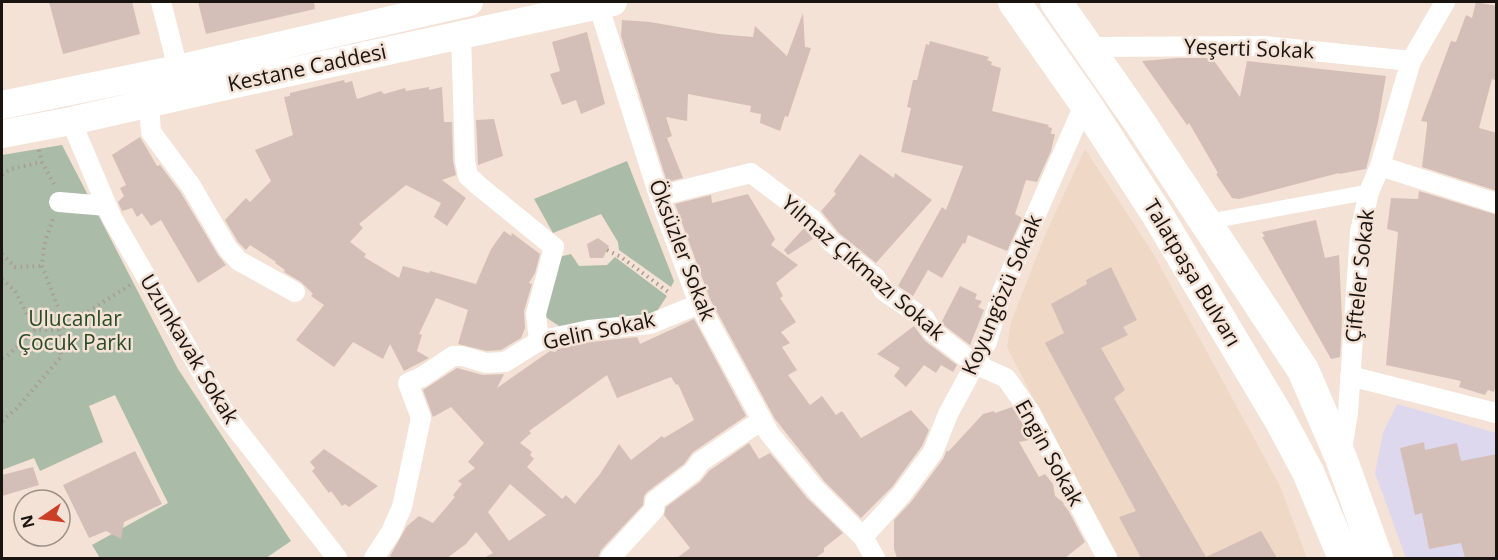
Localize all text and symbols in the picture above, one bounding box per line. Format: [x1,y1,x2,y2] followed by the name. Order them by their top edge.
[1184,32,1315,64] street label: Yeşerti Sokak
[225,37,389,98] street label: Kestane Caddesi
[643,175,723,324] street label: Öksüzler Sokak
[776,188,951,346] street label: Yılmaz Çıkmazı Sokak
[1138,194,1248,351] street label: Talatpaşa Bulvarı
[1338,208,1380,344] street label: Çifteler Sokak
[955,210,1048,379] street label: Koyungözü Sokak
[134,268,246,429] street label: Uzunkavak Sokak
[18,304,132,356] park label: Ulucanlar Çocuk Parkı
[540,304,657,356] street label: Gelin Sokak
[1009,394,1091,511] street label: Engin Sokak
[12,488,72,548] north arrow
[15,513,40,531] text: N

